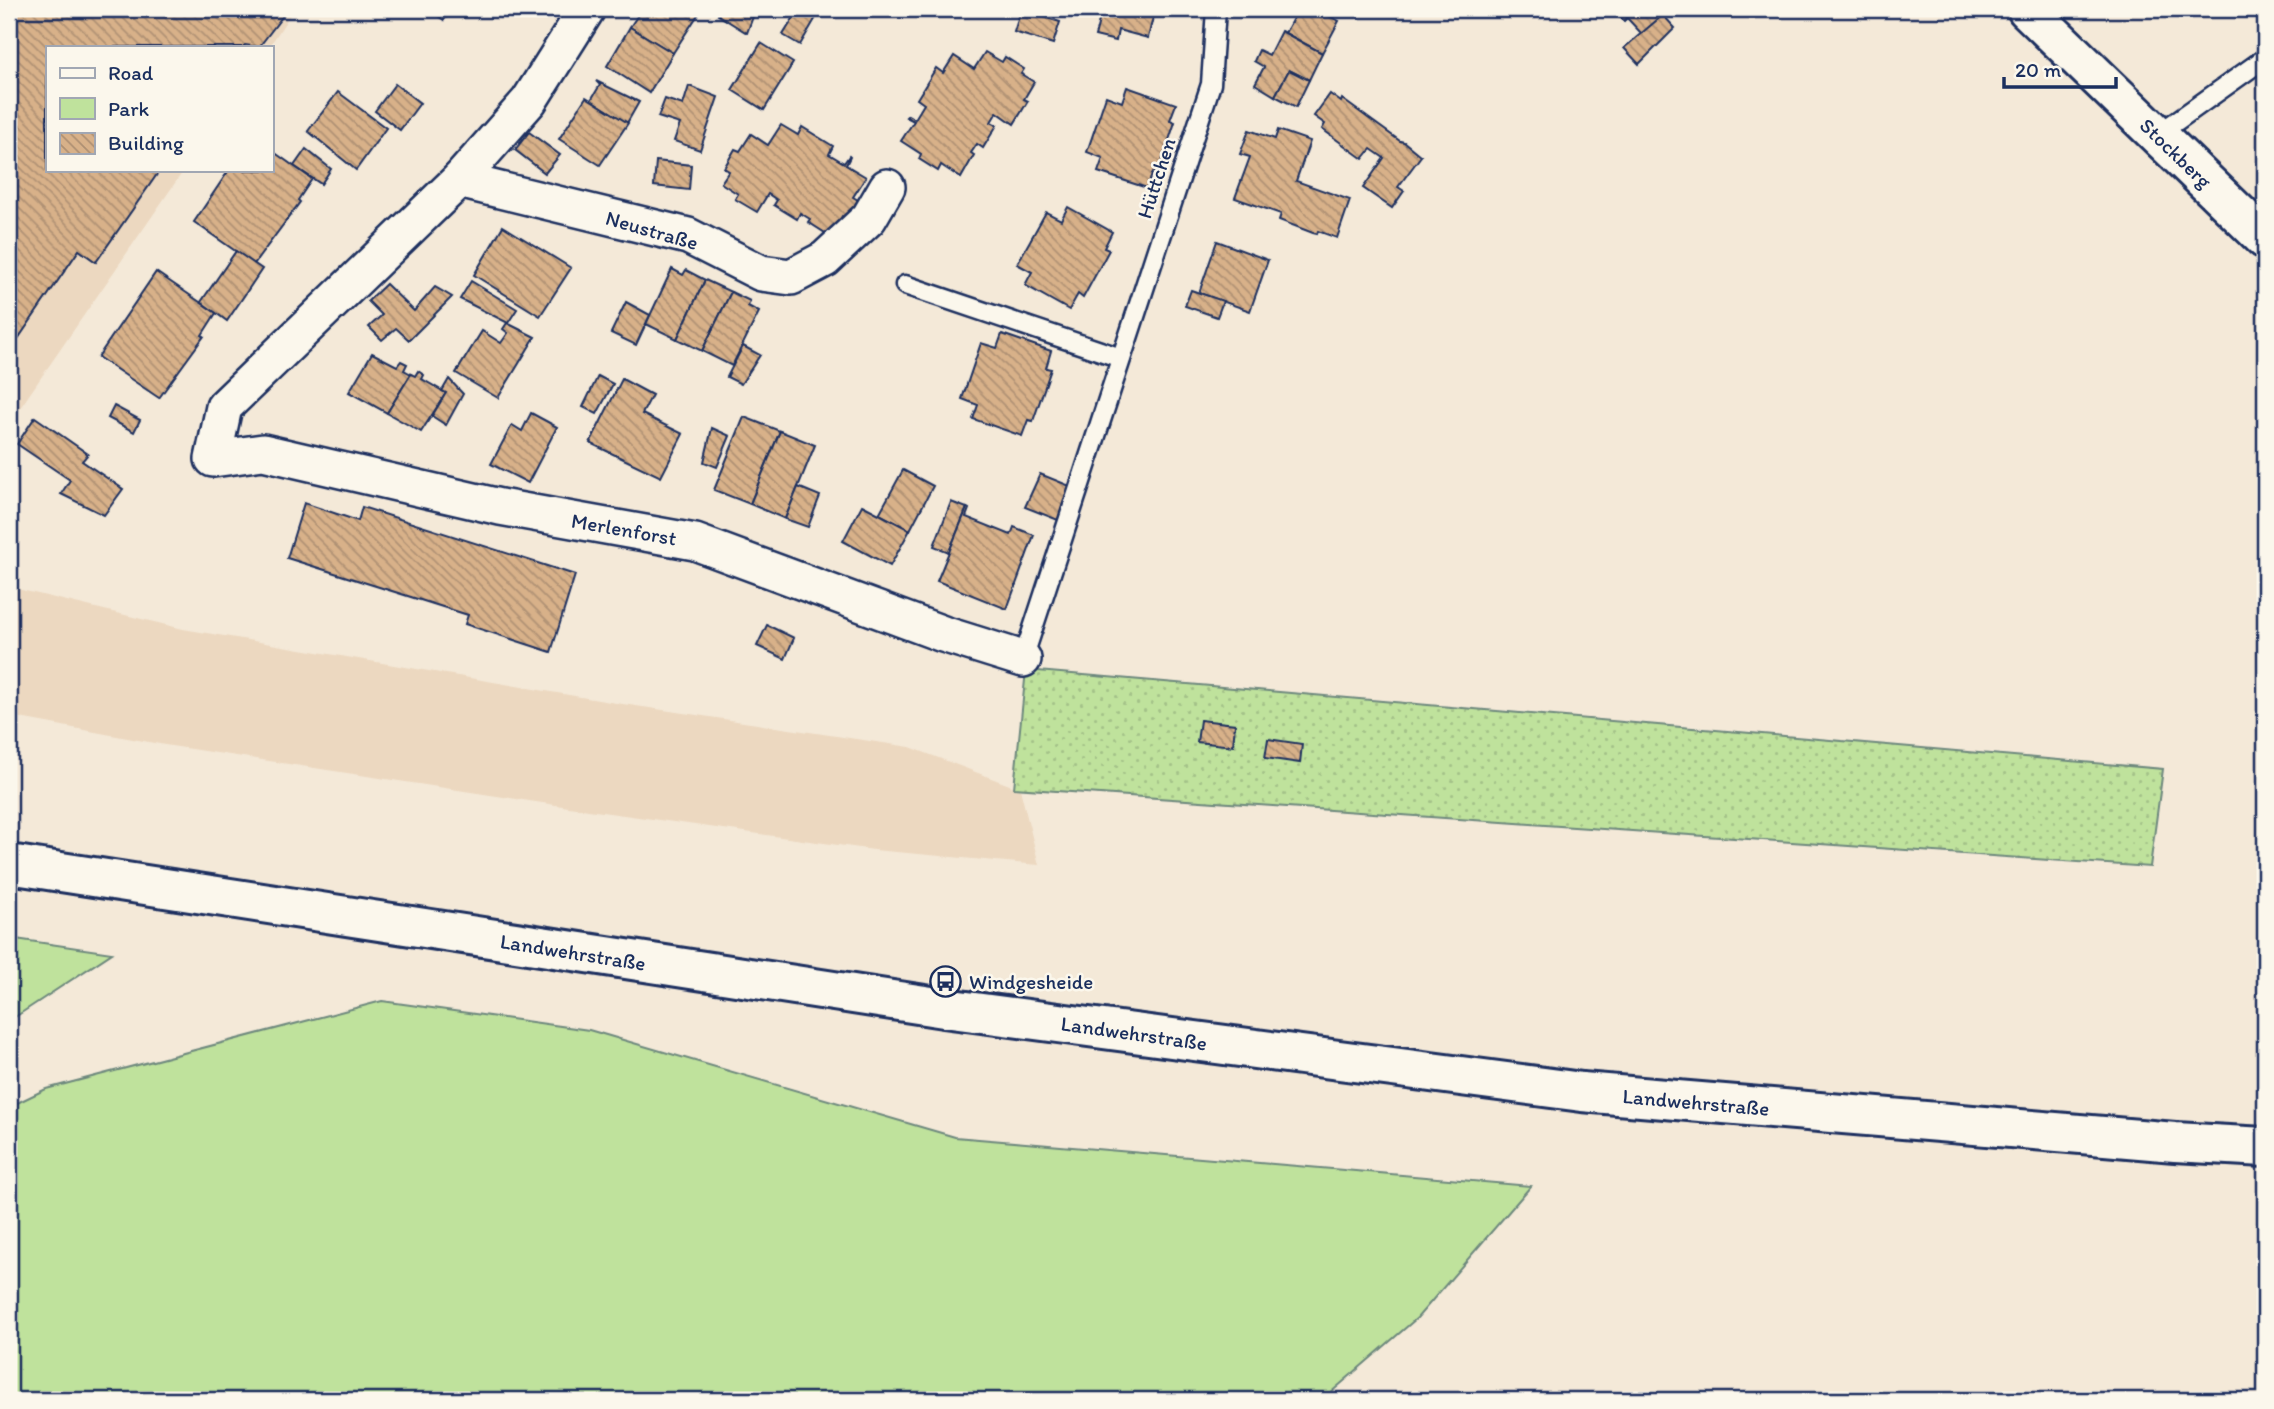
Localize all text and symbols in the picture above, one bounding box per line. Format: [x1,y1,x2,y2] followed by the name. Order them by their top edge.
[46,46,273,172] legend
[2004,46,2116,90] scale bar
[2015,57,2062,82] text: 20 m
[108,60,154,85] text: Road
[108,96,150,121] text: Park
[2135,113,2217,194] street label: Stockberg
[108,130,184,155] text: Building
[1131,134,1181,222] street label: Hüttchen
[603,205,701,255] street label: Neustraße
[569,507,679,551] street label: Merlenforst
[498,928,648,976] street label: Landwehrstraße
[929,964,963,998] bus stop icon: Windgesheide
[969,969,1093,994] place label: Windgesheide
[1059,1010,1209,1056] street label: Landwehrstraße
[1622,1083,1770,1121] street label: Landwehrstraße

